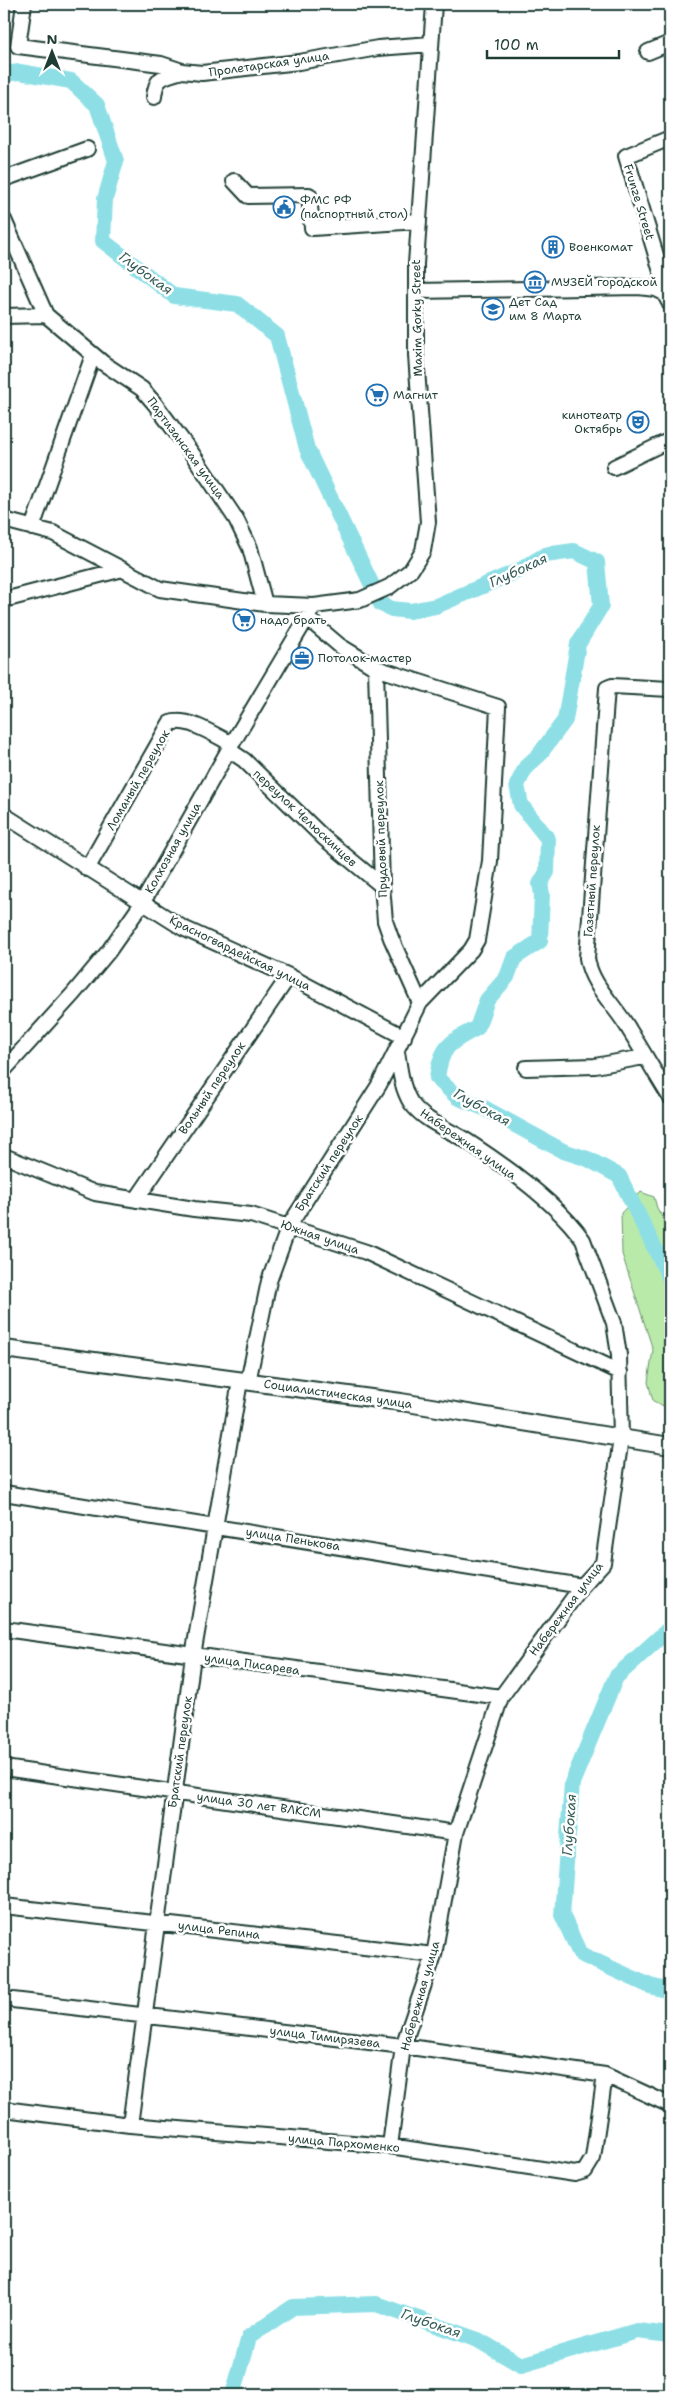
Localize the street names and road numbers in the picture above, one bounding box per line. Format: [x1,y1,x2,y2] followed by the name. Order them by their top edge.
[208,48,331,80] street label: Пролетарская улица
[620,162,658,242] street label: Frunze Street
[408,259,426,377] street label: Maxim Gorky Street
[144,394,229,503] street label: Партизанская улица
[103,726,174,833] street label: Ломаный переулок
[250,766,360,870] street label: переулок Челюскинцев
[371,779,391,898] street label: Прудовый переулок
[141,799,205,896] street label: Колхозная улица
[580,824,604,938] street label: Газетный переулок
[167,912,314,994] street label: Красногвардейская улица
[175,1038,249,1138] street label: Вольный переулок
[417,1105,520,1184] street label: Набережная улица
[292,1111,367,1215] street label: Братский переулок
[279,1216,362,1258] street label: Южная улица
[263,1376,414,1412] street label: Социалистическая улица
[245,1524,342,1554] street label: улица Пенькова
[525,1558,607,1659] street label: Набережная улица
[203,1649,301,1679] street label: улица Писарева
[164,1694,196,1809] street label: Братский переулок
[196,1788,322,1822] street label: улица 30 лет ВЛКСМ
[177,1917,262,1943] street label: улица Репина
[397,1939,444,2053] street label: Набережная улица
[269,2022,382,2052] street label: улица Тимирязева
[287,2130,401,2156] street label: улица Пархоменко

